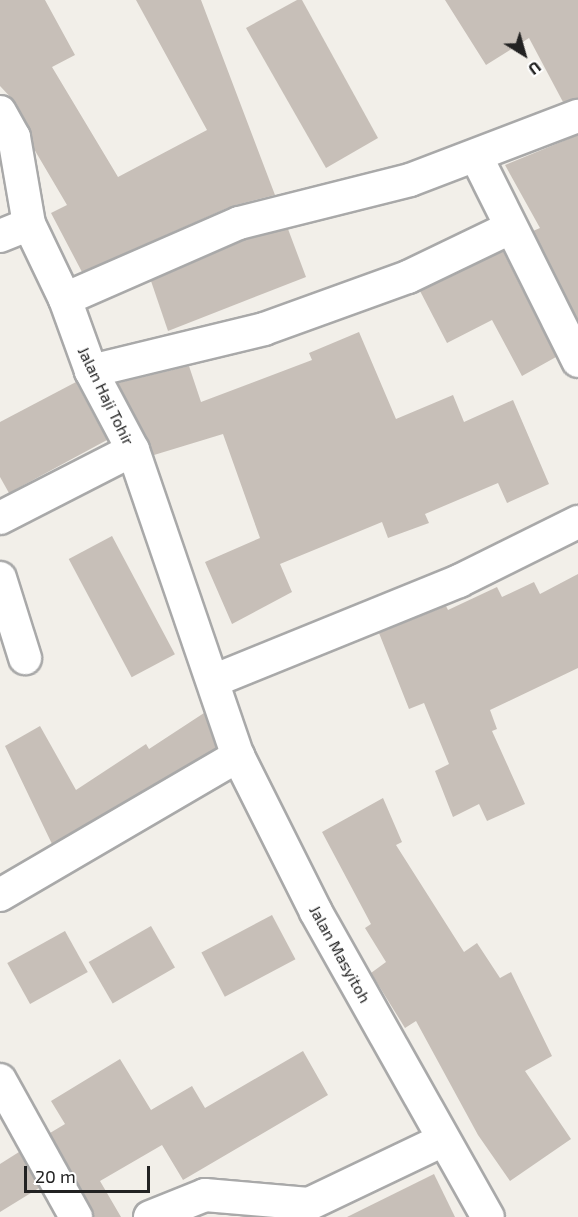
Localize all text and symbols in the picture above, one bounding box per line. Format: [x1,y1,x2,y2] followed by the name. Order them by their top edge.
[494,24,554,84] north arrow
[525,58,545,80] text: U
[74,343,138,449] street label: Jalan Haji Tohir
[305,902,375,1006] street label: Jalan Masyitoh
[27,1154,153,1192] scale bar
[35,1165,76,1187] text: 20 m

